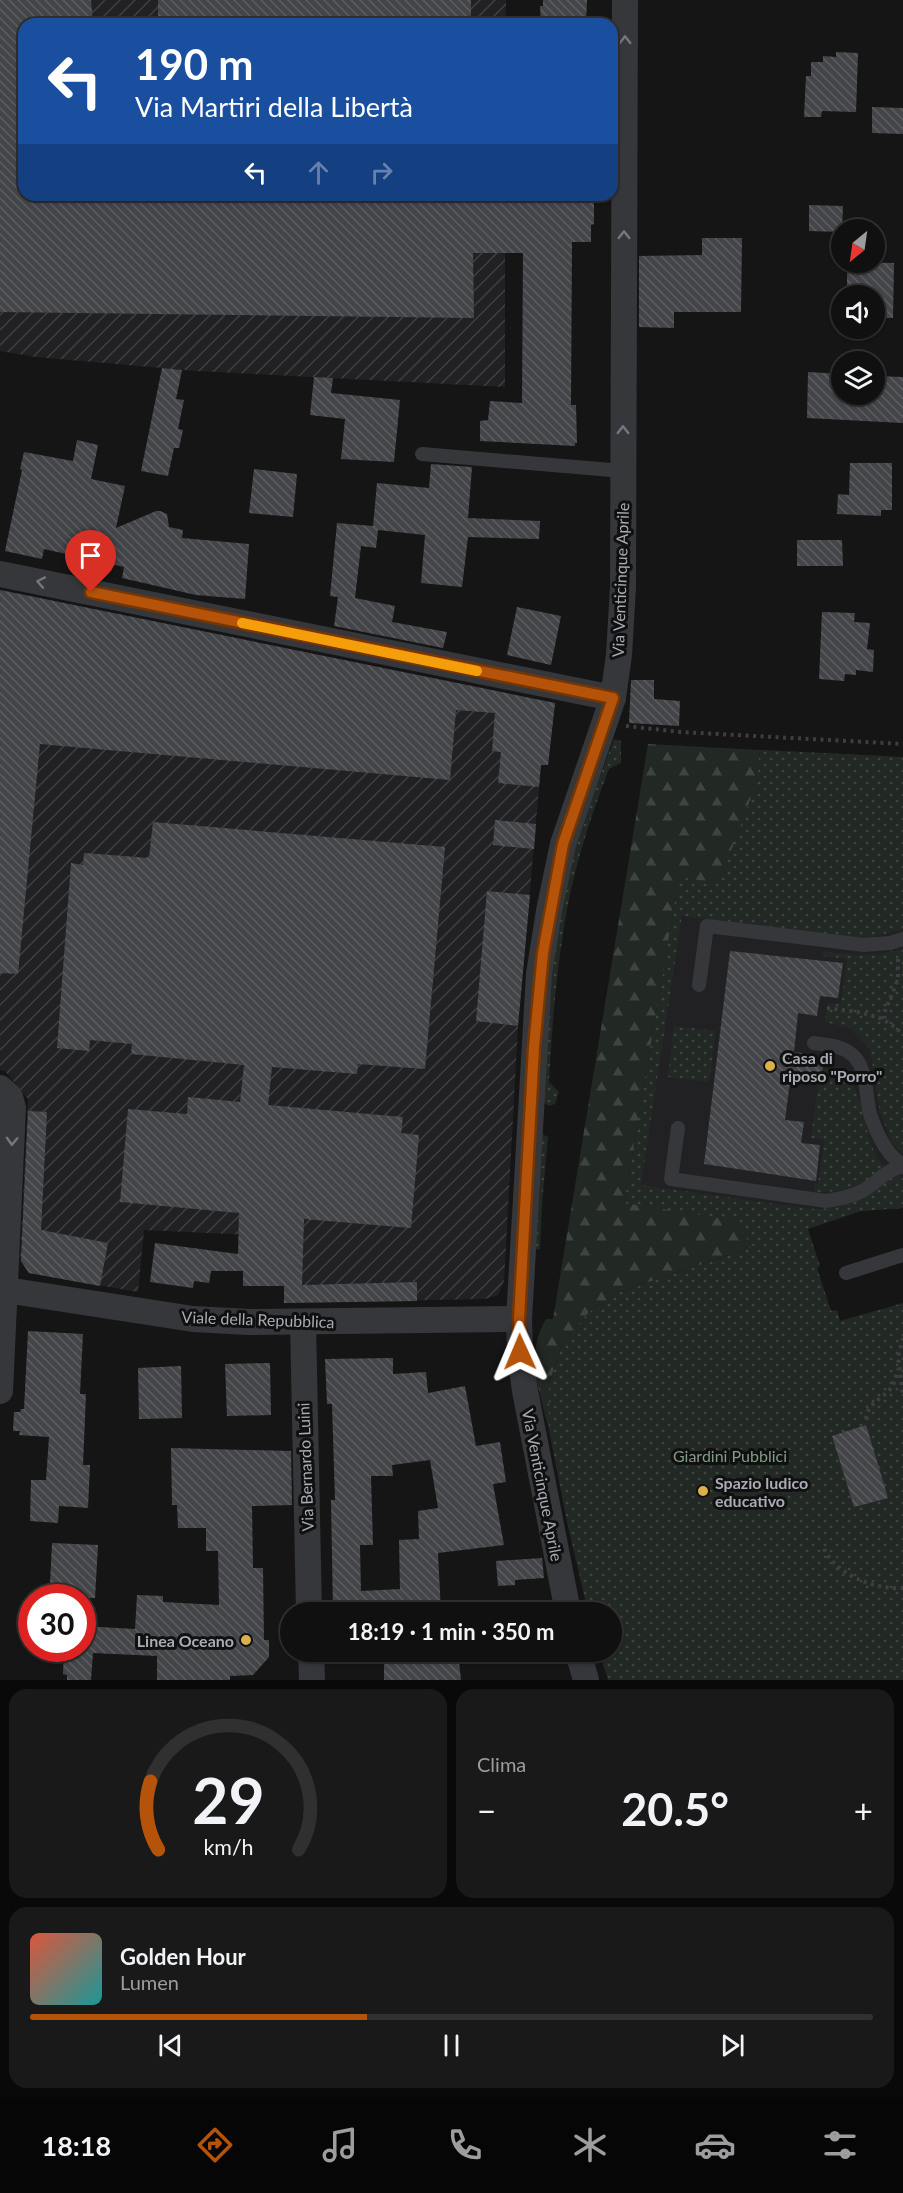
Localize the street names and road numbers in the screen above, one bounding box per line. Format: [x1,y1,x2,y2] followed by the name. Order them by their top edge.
[608,502,632,658] street label: Via Venticinque Aprile
[181,1307,335,1331] street label: Viale della Repubblica
[293,1402,317,1532] street label: Via Bernardo Luini
[519,1407,567,1563] street label: Via Venticinque Aprile

